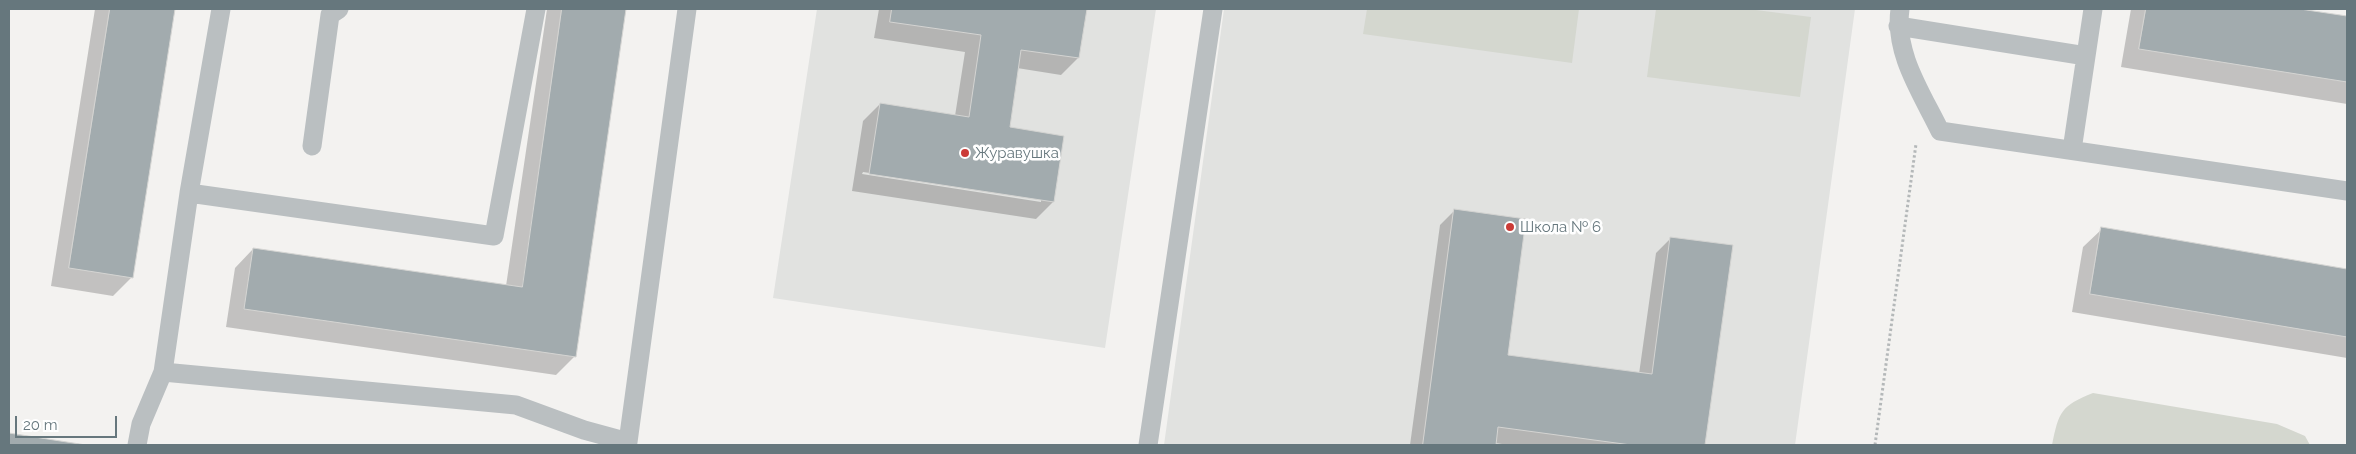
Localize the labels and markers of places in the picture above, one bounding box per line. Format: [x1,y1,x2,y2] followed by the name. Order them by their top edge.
[975,144,1059,162] place label: Журавушка
[959,147,971,159] marker: Журавушка
[1520,218,1601,236] place label: Школа № 6
[1504,221,1516,233] marker: Школа № 6

